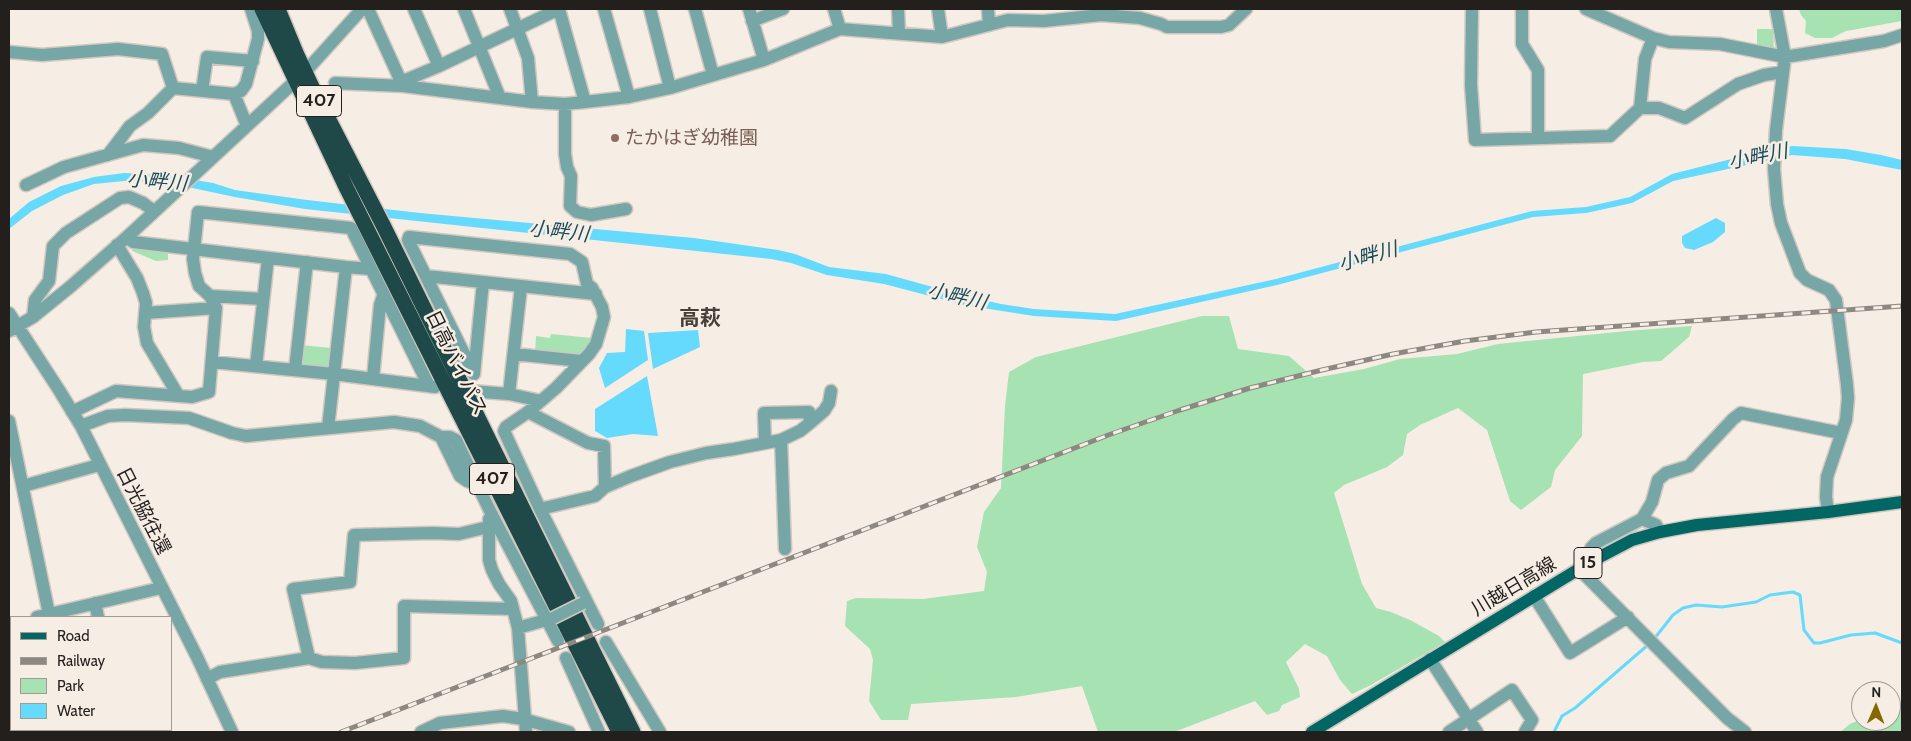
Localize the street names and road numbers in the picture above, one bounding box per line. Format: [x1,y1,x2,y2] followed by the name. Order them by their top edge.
[296,85,342,116] road number: 407
[421,307,491,419] street label: 日高バイパス
[111,464,175,558] street label: 日光脇往還
[470,464,514,494] road number: 407
[1574,548,1602,578] road number: 15
[1467,553,1561,621] street label: 川越日高線

